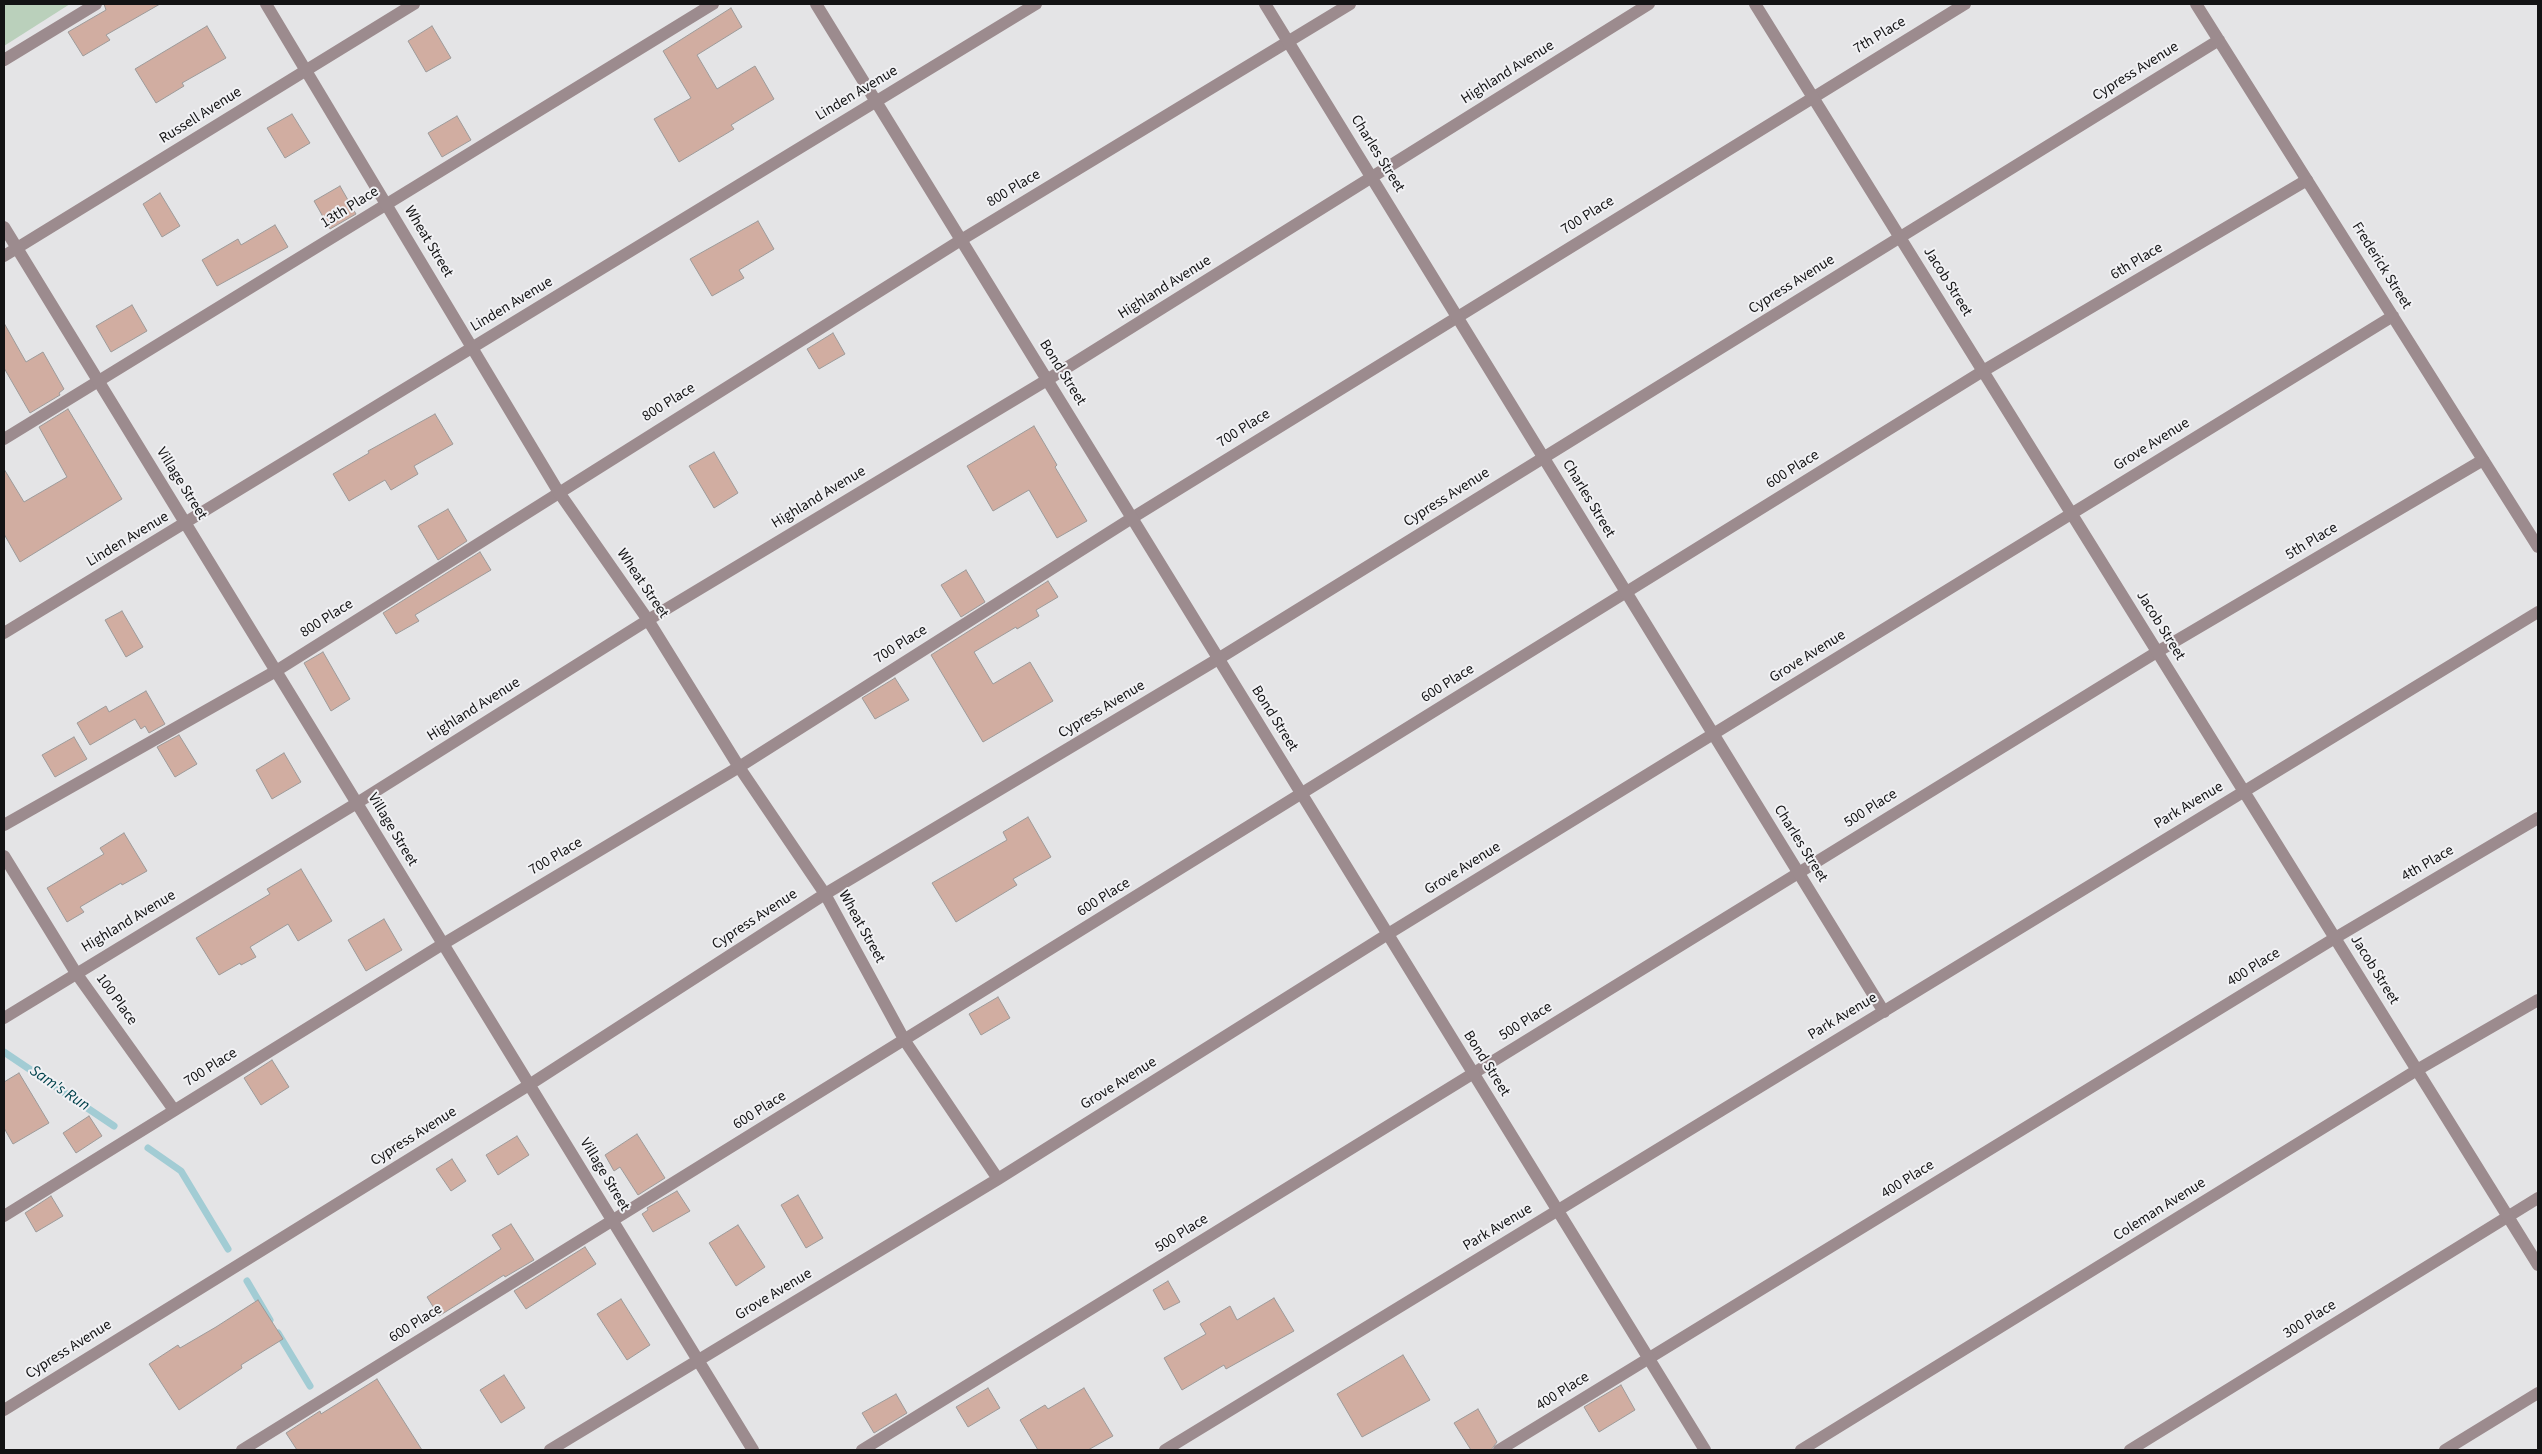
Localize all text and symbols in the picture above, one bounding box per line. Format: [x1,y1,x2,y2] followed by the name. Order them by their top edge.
[1851,13,1909,59] street label: 7th Place
[1458,37,1558,109] street label: Highland Avenue
[2090,38,2182,106] street label: Cypress Avenue
[813,62,901,126] street label: Linden Avenue
[157,84,245,148] street label: Russell Avenue
[1346,112,1408,196] street label: Charles Street
[984,166,1044,212] street label: 800 Place
[318,183,382,233] street label: 13th Place
[1558,193,1618,239] street label: 700 Place
[400,203,456,281] street label: Wheat Street
[2347,219,2415,313] street label: Frederick Street
[2108,239,2166,285] street label: 6th Place
[1919,244,1975,320] street label: Jacob Street
[1746,251,1838,319] street label: Cypress Avenue
[1115,252,1215,324] street label: Highland Avenue
[468,273,556,337] street label: Linden Avenue
[1035,337,1089,409] street label: Bond Street
[639,380,699,426] street label: 800 Place
[1214,406,1274,452] street label: 700 Place
[2111,415,2193,475] street label: Grove Avenue
[152,444,210,524] street label: Village Street
[1763,447,1823,493] street label: 600 Place
[1558,457,1618,541] street label: Charles Street
[769,463,869,533] street label: Highland Avenue
[1401,464,1493,532] street label: Cypress Avenue
[84,508,172,572] street label: Linden Avenue
[2283,519,2341,565] street label: 5th Place
[612,546,672,622] street label: Wheat Street
[2132,588,2188,664] street label: Jacob Street
[297,596,357,642] street label: 800 Place
[871,622,931,668] street label: 700 Place
[1767,627,1849,687] street label: Grove Avenue
[1418,661,1478,707] street label: 600 Place
[424,674,524,746] street label: Highland Avenue
[1055,677,1149,743] street label: Cypress Avenue
[1247,683,1301,755] street label: Bond Street
[2151,778,2227,834] street label: Park Avenue
[1841,786,1901,832] street label: 500 Place
[363,790,421,870] street label: Village Street
[1769,802,1831,886] street label: Charles Street
[526,834,586,880] street label: 700 Place
[1422,839,1504,899] street label: Grove Avenue
[2399,842,2457,886] street label: 4th Place
[1074,875,1134,921] street label: 600 Place
[709,886,801,954] street label: Cypress Avenue
[79,887,179,957] street label: Highland Avenue
[834,888,888,966] street label: Wheat Street
[2346,932,2402,1008] street label: Jacob Street
[2224,945,2284,991] street label: 400 Place
[91,971,141,1029] street label: 100 Place
[1805,989,1881,1045] street label: Park Avenue
[1496,999,1556,1045] street label: 500 Place
[1459,1028,1513,1100] street label: Bond Street
[181,1045,241,1091] street label: 700 Place
[1078,1054,1160,1114] street label: Grove Avenue
[25,1062,93,1116] water label: Sam's Run
[730,1088,790,1134] street label: 600 Place
[368,1103,460,1171] street label: Cypress Avenue
[575,1135,633,1215] street label: Village Street
[1878,1157,1938,1203] street label: 400 Place
[2111,1174,2209,1246] street label: Coleman Avenue
[1460,1200,1536,1256] street label: Park Avenue
[1152,1211,1212,1257] street label: 500 Place
[733,1265,815,1325] street label: Grove Avenue
[2280,1297,2340,1343] street label: 300 Place
[386,1301,446,1347] street label: 600 Place
[23,1316,115,1384] street label: Cypress Avenue
[1533,1369,1593,1415] street label: 400 Place

